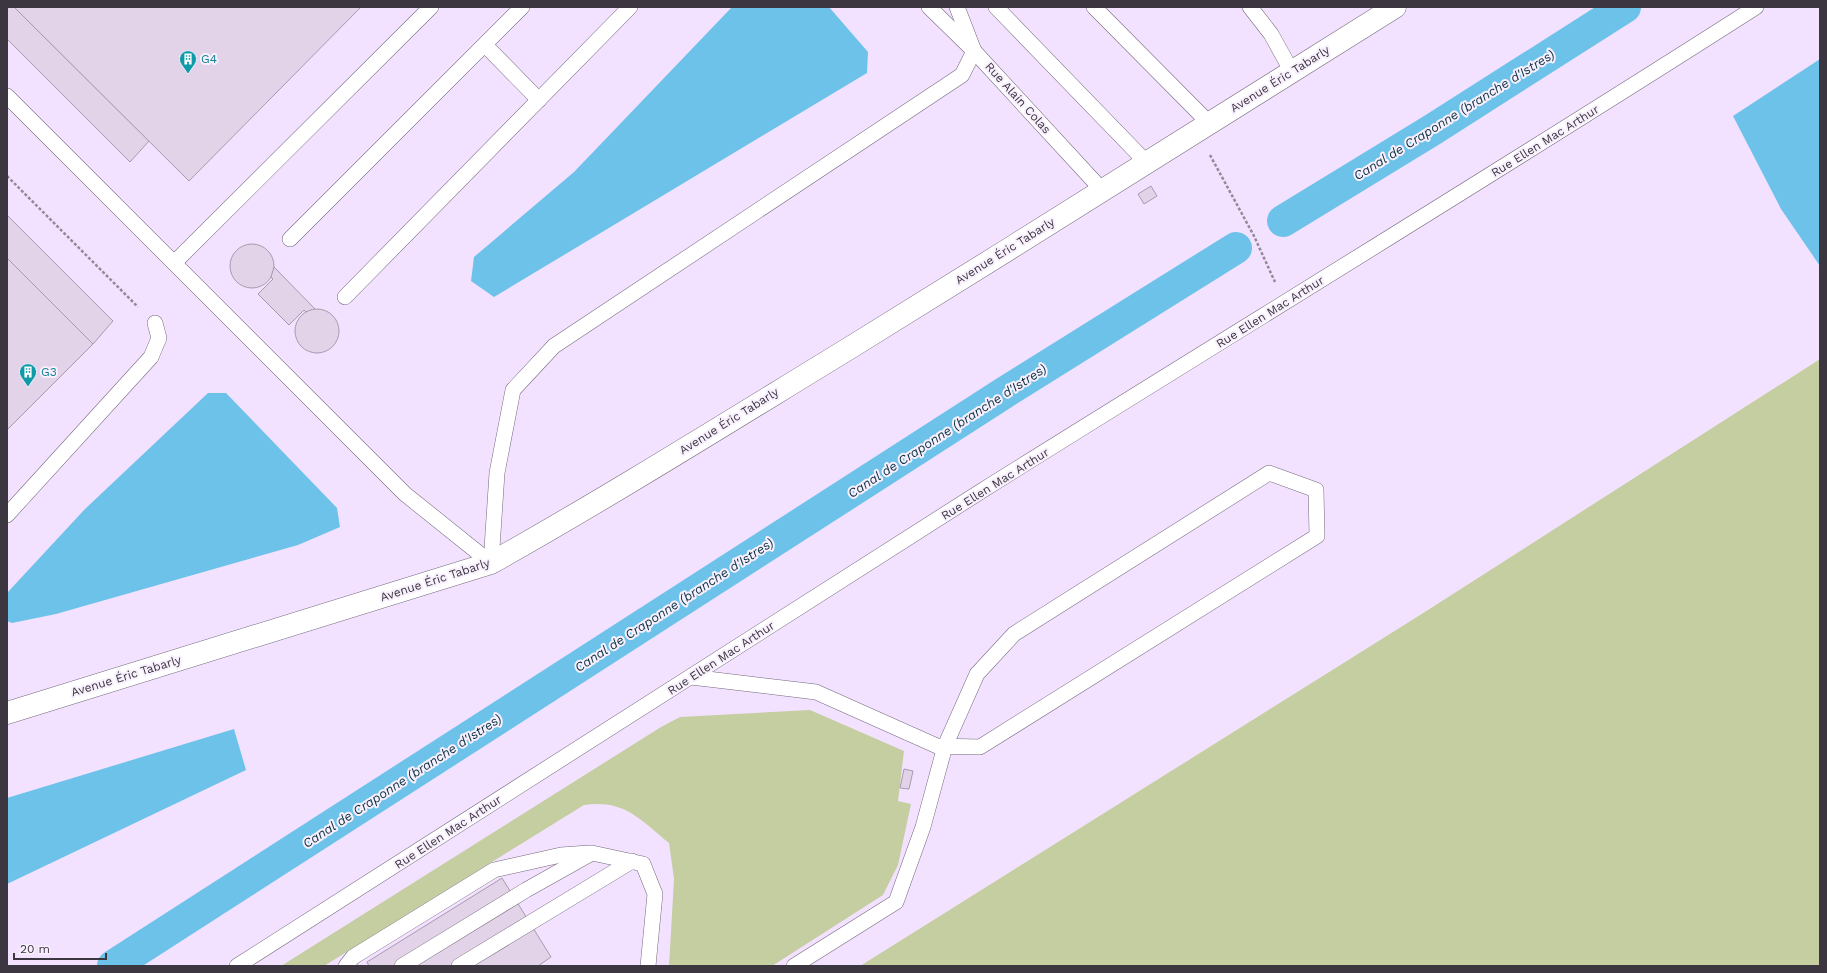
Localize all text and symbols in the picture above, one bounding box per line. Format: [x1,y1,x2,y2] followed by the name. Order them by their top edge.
[1228,42,1333,115] street label: Avenue Éric Tabarly
[1351,47,1557,183] water label: Canal de Craponne (branche d'Istres)
[178,49,198,74] building icon: G4
[201,52,217,66] place label: G4
[982,59,1054,137] street label: Rue Alain Colas
[1489,102,1601,180] street label: Rue Ellen Mac Arthur
[953,214,1058,287] street label: Avenue Éric Tabarly
[1214,273,1326,351] street label: Rue Ellen Mac Arthur
[845,361,1049,501] water label: Canal de Craponne (branche d'Istres)
[18,362,38,387] building icon: G3
[41,365,57,379] place label: G3
[677,384,782,457] street label: Avenue Éric Tabarly
[939,445,1051,523] street label: Rue Ellen Mac Arthur
[572,535,776,675] water label: Canal de Craponne (branche d'Istres)
[378,555,492,604] street label: Avenue Éric Tabarly
[665,618,777,698] street label: Rue Ellen Mac Arthur
[69,652,184,699] street label: Avenue Éric Tabarly
[300,711,504,851] water label: Canal de Craponne (branche d'Istres)
[392,792,504,872] street label: Rue Ellen Mac Arthur
[14,935,106,961] scale bar
[20,942,50,956] text: 20 m

